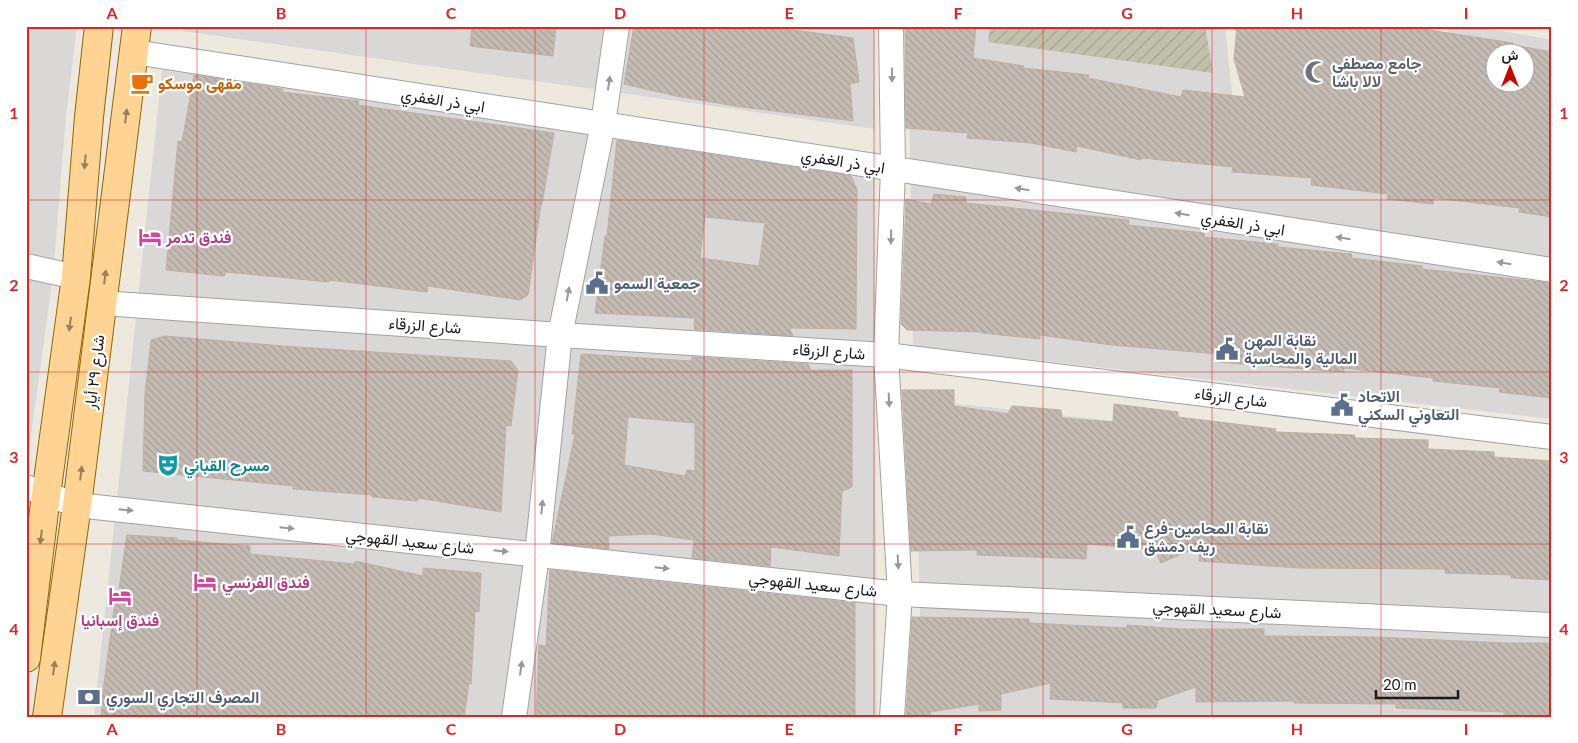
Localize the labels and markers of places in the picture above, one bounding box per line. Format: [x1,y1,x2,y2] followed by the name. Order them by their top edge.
[1332,53,1421,91] place label: جامع مصطفى لالا باشا
[1303,59,1329,85] mosque icon: جامع مصطفى لالا باشا
[129,70,155,96] cafe icon: مقهى موسكو
[158,73,242,94] place label: مقهى موسكو
[137,224,163,250] hotel icon: فندق تدمر
[165,227,232,248] place label: فندق تدمر
[584,270,610,296] public building icon: جمعية السمو
[614,273,700,294] place label: جمعية السمو
[1244,330,1357,369] place label: نقابة المهن المالية والمحاسبة
[1214,336,1240,362] public building icon: نقابة المهن المالية والمحاسبة
[1358,386,1459,428] place label: الاتحاد التعاوني السكني
[1329,392,1355,418] public building icon: الاتحاد التعاوني السكني
[155,452,181,478] theatre icon: مسرح القباني
[184,455,270,479] place label: مسرح القباني
[1144,518,1269,557] place label: نقابة المحامين-فرع ريف دمشق
[1115,524,1141,550] public building icon: نقابة المحامين-فرع ريف دمشق
[192,569,218,595] hotel icon: فندق الفرنسي
[222,572,310,596] place label: فندق الفرنسي
[107,583,133,609] hotel icon: فندق إسبانيا
[81,610,159,631] place label: فندق إسبانيا
[76,684,102,710] bank icon: المصرف التجاري السوري
[106,687,260,711] place label: المصرف التجاري السوري

